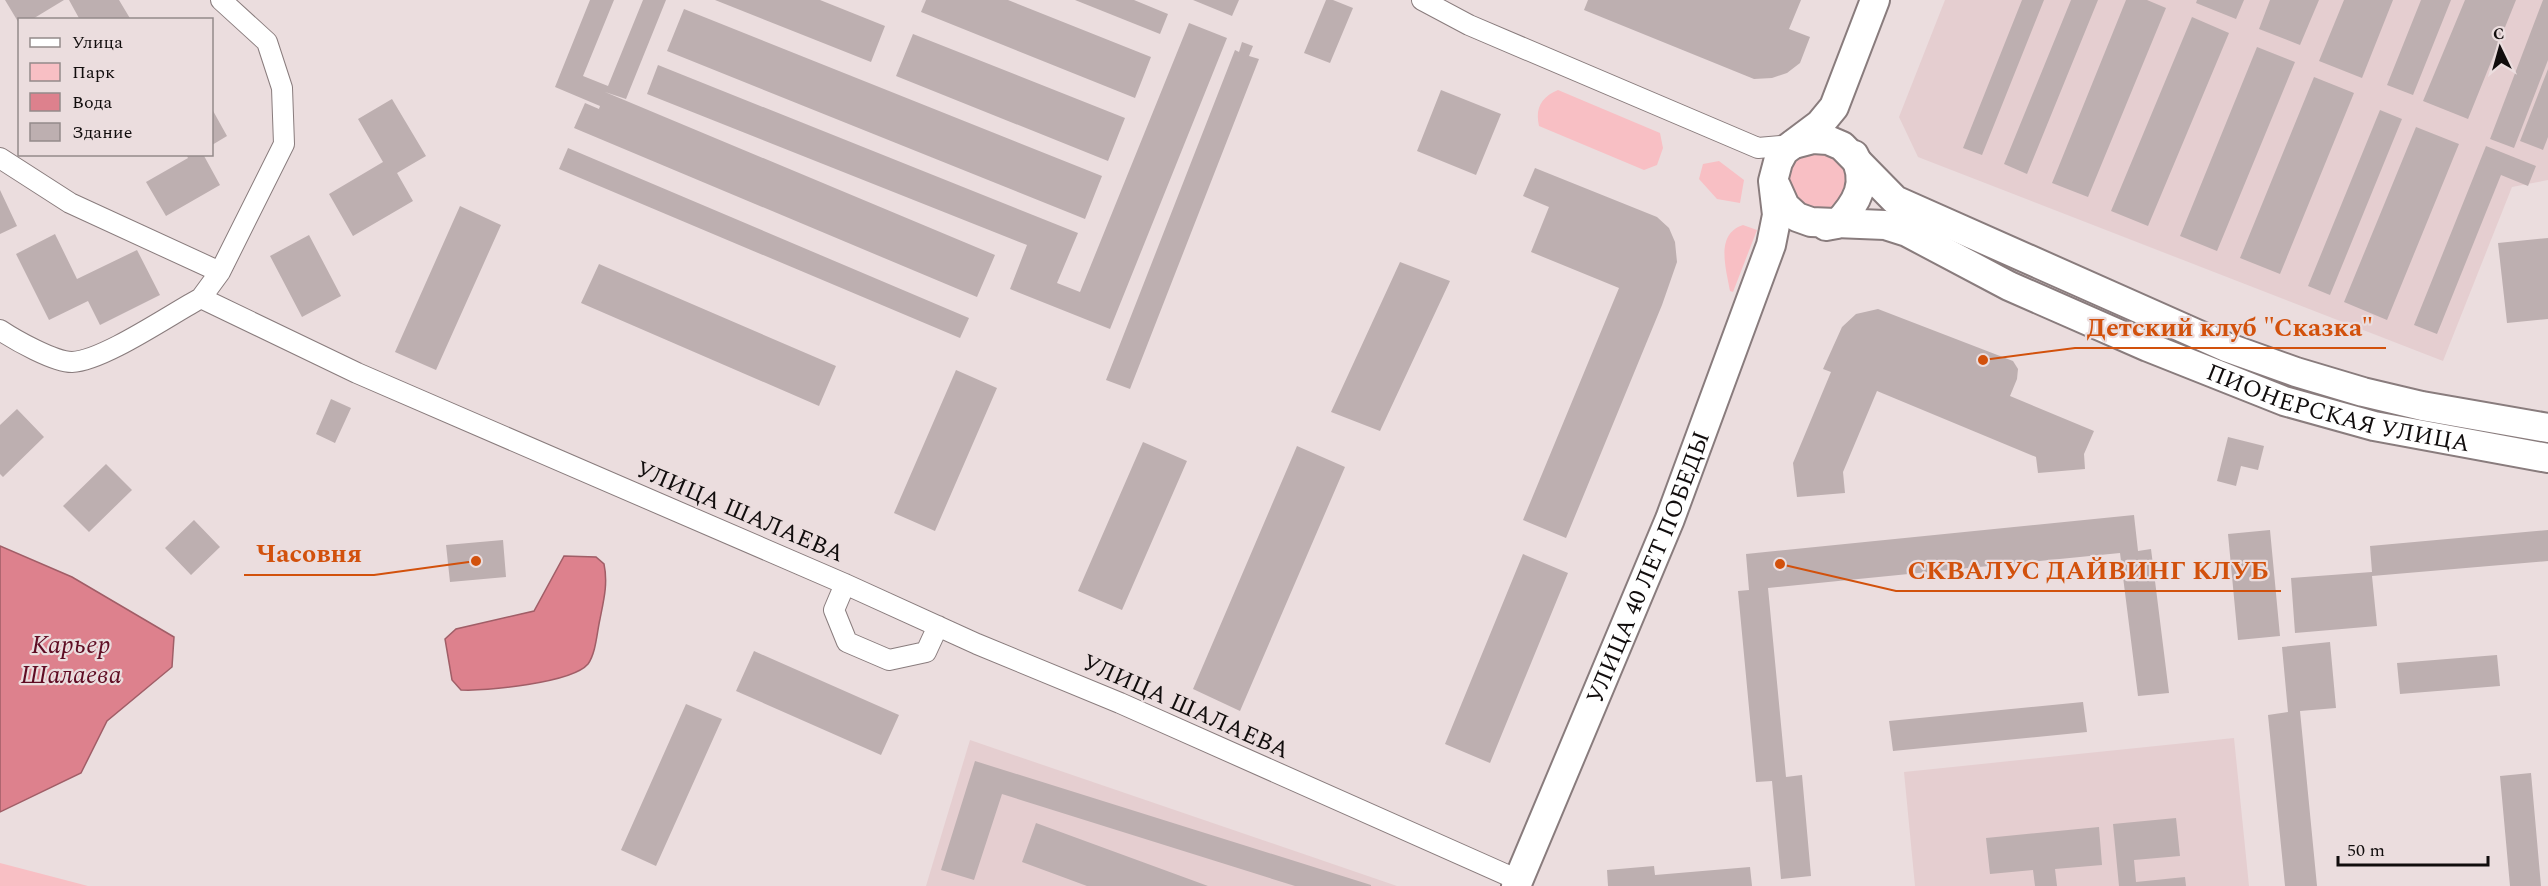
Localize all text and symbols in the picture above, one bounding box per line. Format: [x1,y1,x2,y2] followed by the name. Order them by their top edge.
[18,18,213,156] legend
[2470,18,2530,78] north arrow
[2492,22,2505,47] text: С
[72,29,123,56] text: Улица
[72,59,115,86] text: Парк
[72,89,112,116] text: Вода
[72,119,132,146] text: Здание
[2075,304,2386,348] callout: Детский клуб "Сказка"
[2087,308,2373,348] text: Детский клуб "Сказка"
[2201,355,2473,462] street label: ПИОНЕРСКАЯ УЛИЦА
[1577,426,1720,710] street label: УЛИЦА 40 ЛЕТ ПОБЕДЫ
[630,452,850,572] street label: УЛИЦА ШАЛАЕВА
[244,531,374,575] callout: Часовня
[256,534,362,574] text: Часовня
[1896,547,2281,591] callout: СКВАЛУС ДАЙВИНГ КЛУБ
[1908,551,2268,591] text: СКВАЛУС ДАЙВИНГ КЛУБ
[20,625,122,695] water label: Карьер Шалаева
[1076,645,1295,769] street label: УЛИЦА ШАЛАЕВА
[2338,829,2488,867] scale bar
[2347,837,2385,864] text: 50 m

